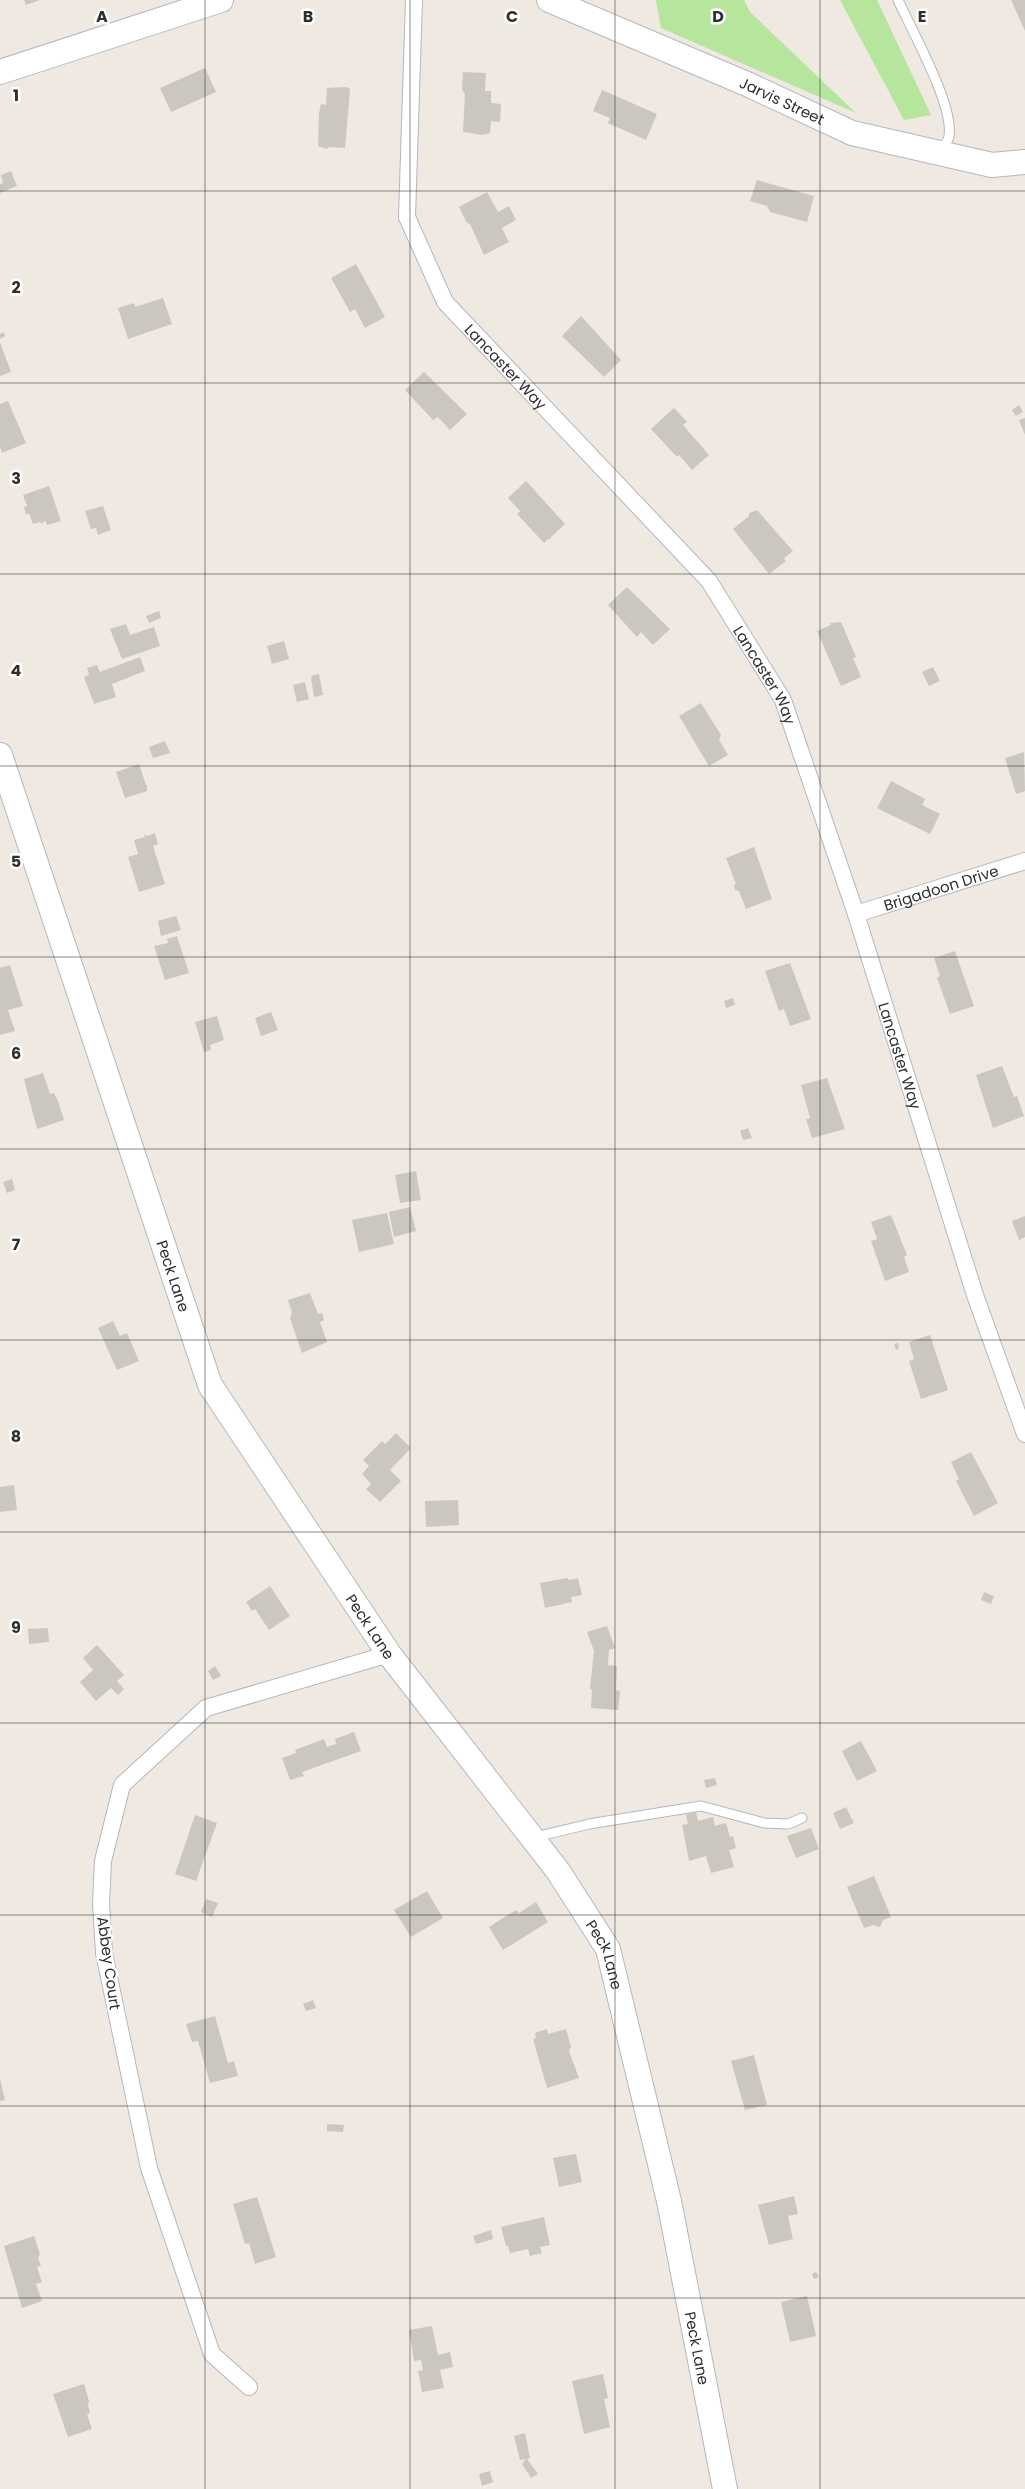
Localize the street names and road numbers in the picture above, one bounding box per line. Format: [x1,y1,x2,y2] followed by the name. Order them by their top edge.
[737,72,828,129] street label: Jarvis Street
[460,319,552,414] street label: Lancaster Way
[729,621,801,728] street label: Lancaster Way
[881,859,1001,915] street label: Brigadoon Drive
[874,1000,927,1112] street label: Lancaster Way
[152,1237,195,1314] street label: Peck Lane
[341,1590,400,1663] street label: Peck Lane
[92,1915,126,2011] street label: Abbey Court
[581,1915,628,1992] street label: Peck Lane
[680,2310,715,2387] street label: Peck Lane

